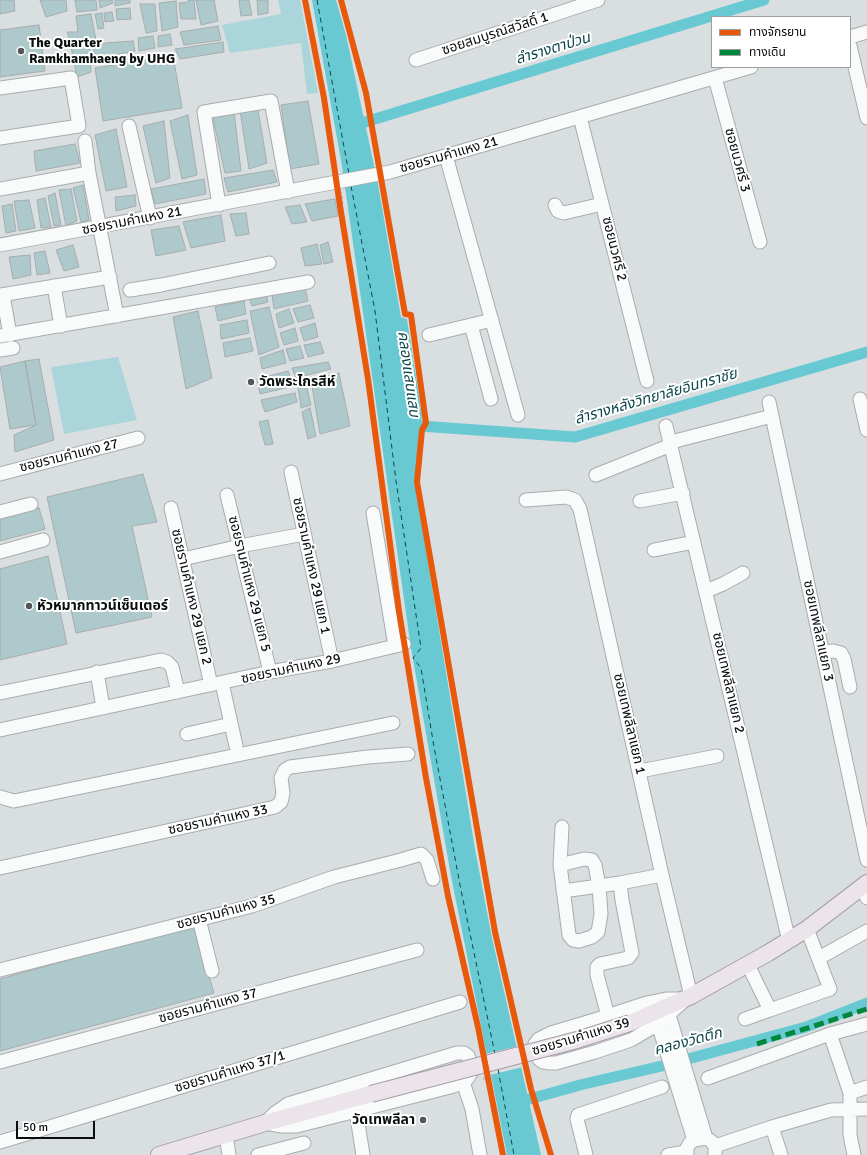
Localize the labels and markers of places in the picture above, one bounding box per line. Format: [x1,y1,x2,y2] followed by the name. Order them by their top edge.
[29,35,175,68] place label: The Quarter Ramkhamhaeng by UHG
[16,46,26,56] marker: The Quarter Ramkhamhaeng by UHG
[259,374,335,390] place label: วัดพระไกรสีห์
[246,377,256,387] marker: วัดพระไกรสีห์
[37,598,168,614] place label: หัวหมากทาวน์เซ็นเตอร์
[24,601,34,611] marker: หัวหมากทาวน์เซ็นเตอร์
[352,1112,415,1128] place label: วัดเทพลีลา
[418,1115,428,1125] marker: วัดเทพลีลา

